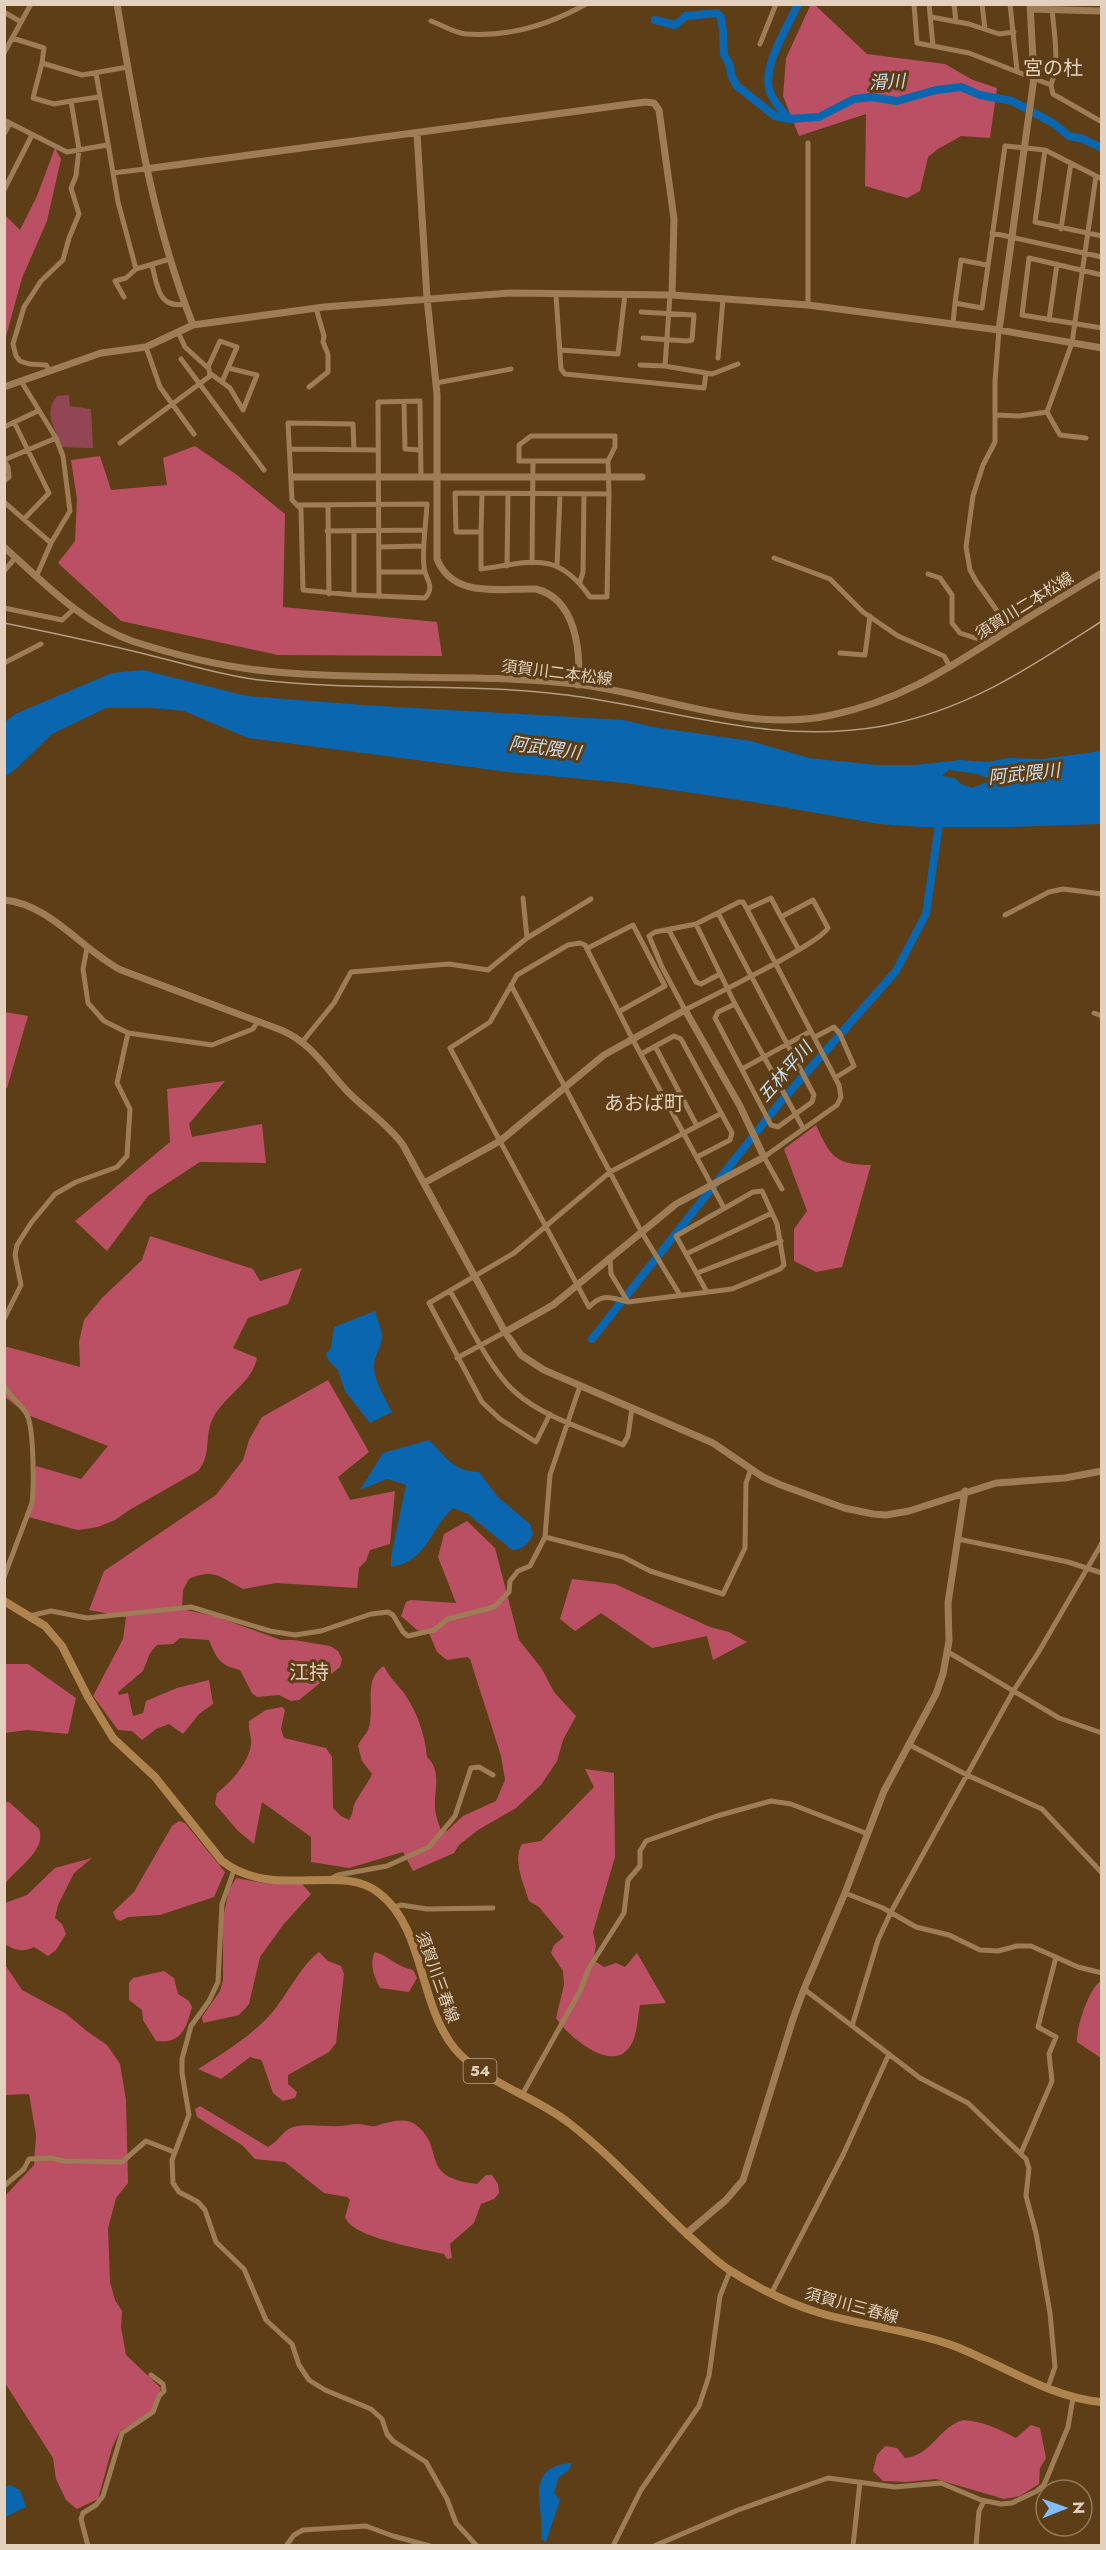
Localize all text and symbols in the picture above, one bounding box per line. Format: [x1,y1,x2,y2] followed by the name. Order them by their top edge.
[1023,54,1083,83] district label: 宮の杜
[868,68,908,96] water label: 滑川
[971,566,1078,645] street label: 須賀川二本松線
[500,654,614,691] street label: 須賀川二本松線
[508,730,584,766] water label: 阿武隈川
[987,757,1063,791] water label: 阿武隈川
[752,1035,820,1108] water label: 五林平川
[604,1089,684,1118] district label: あおば町
[289,1658,329,1687] district label: 江持
[410,1928,465,2026] street label: 須賀川三春線
[464,2059,496,2083] road number: 54
[803,2282,901,2329] street label: 須賀川三春線
[1034,2478,1094,2538] north arrow
[1067,2501,1090,2514] text: N

